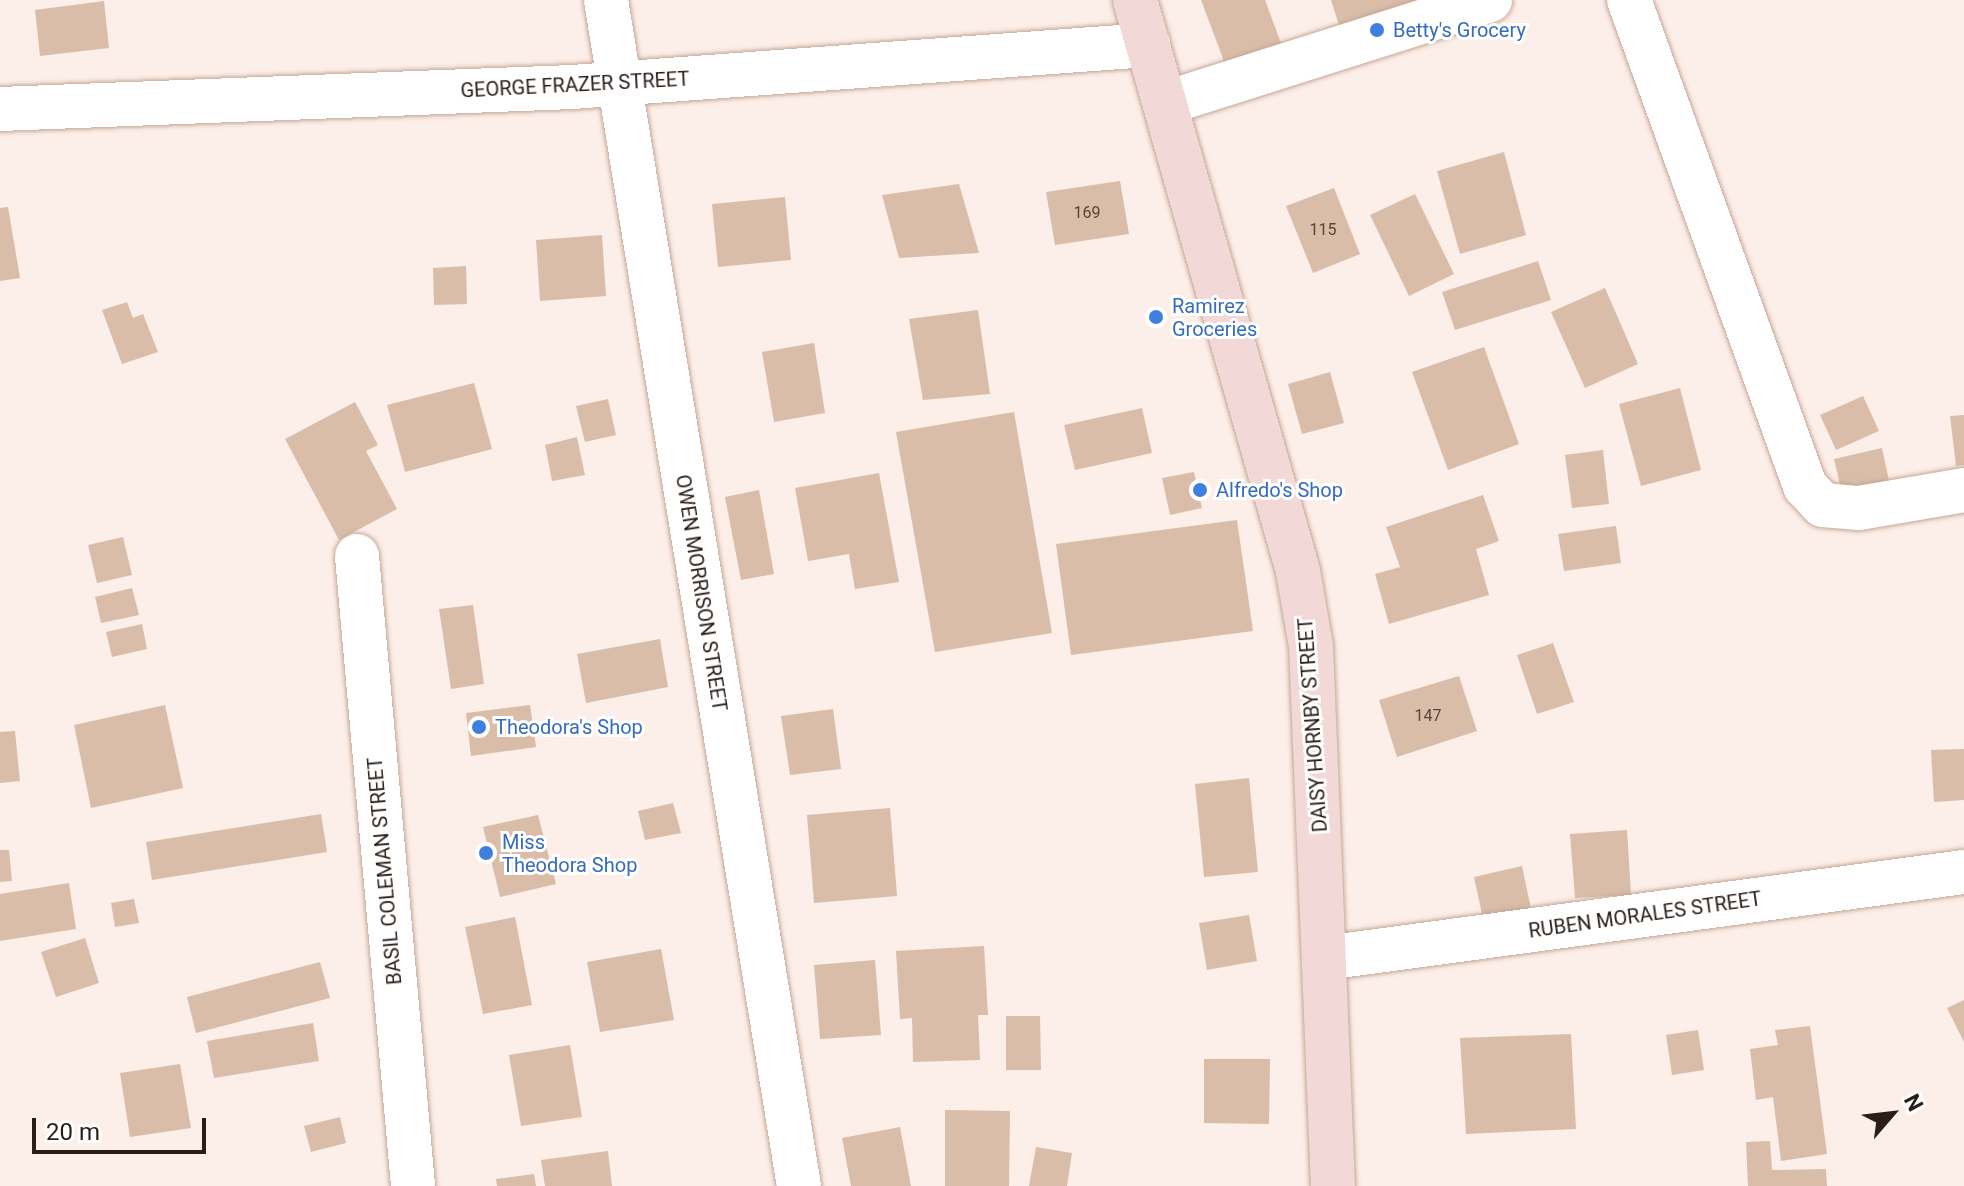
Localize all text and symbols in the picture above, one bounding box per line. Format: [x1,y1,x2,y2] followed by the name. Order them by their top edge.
[1393,18,1526,42] place label: Betty's Grocery
[1368,21,1386,39] marker: Betty's Grocery
[460,67,690,103] street label: GEORGE FRAZER STREET
[1074,203,1100,223] house number: 169
[1310,220,1336,240] house number: 115
[1172,294,1257,341] place label: Ramirez Groceries
[1147,308,1165,326] marker: Ramirez Groceries
[670,473,732,713] street label: OWEN MORRISON STREET
[1216,478,1343,502] place label: Alfredo's Shop
[1191,481,1209,499] marker: Alfredo's Shop
[1294,617,1332,833] street label: DAISY HORNBY STREET
[1415,706,1441,726] house number: 147
[495,715,643,739] place label: Theodora's Shop
[470,718,488,736] marker: Theodora's Shop
[363,756,407,986] street label: BASIL COLEMAN STREET
[502,830,637,877] place label: Miss Theodora Shop
[477,844,495,862] marker: Miss Theodora Shop
[1527,887,1763,943] street label: RUBEN MORALES STREET
[1852,1074,1932,1154] north arrow
[1899,1090,1928,1115] text: N
[36,1102,210,1152] scale bar
[46,1118,100,1146] text: 20 m

